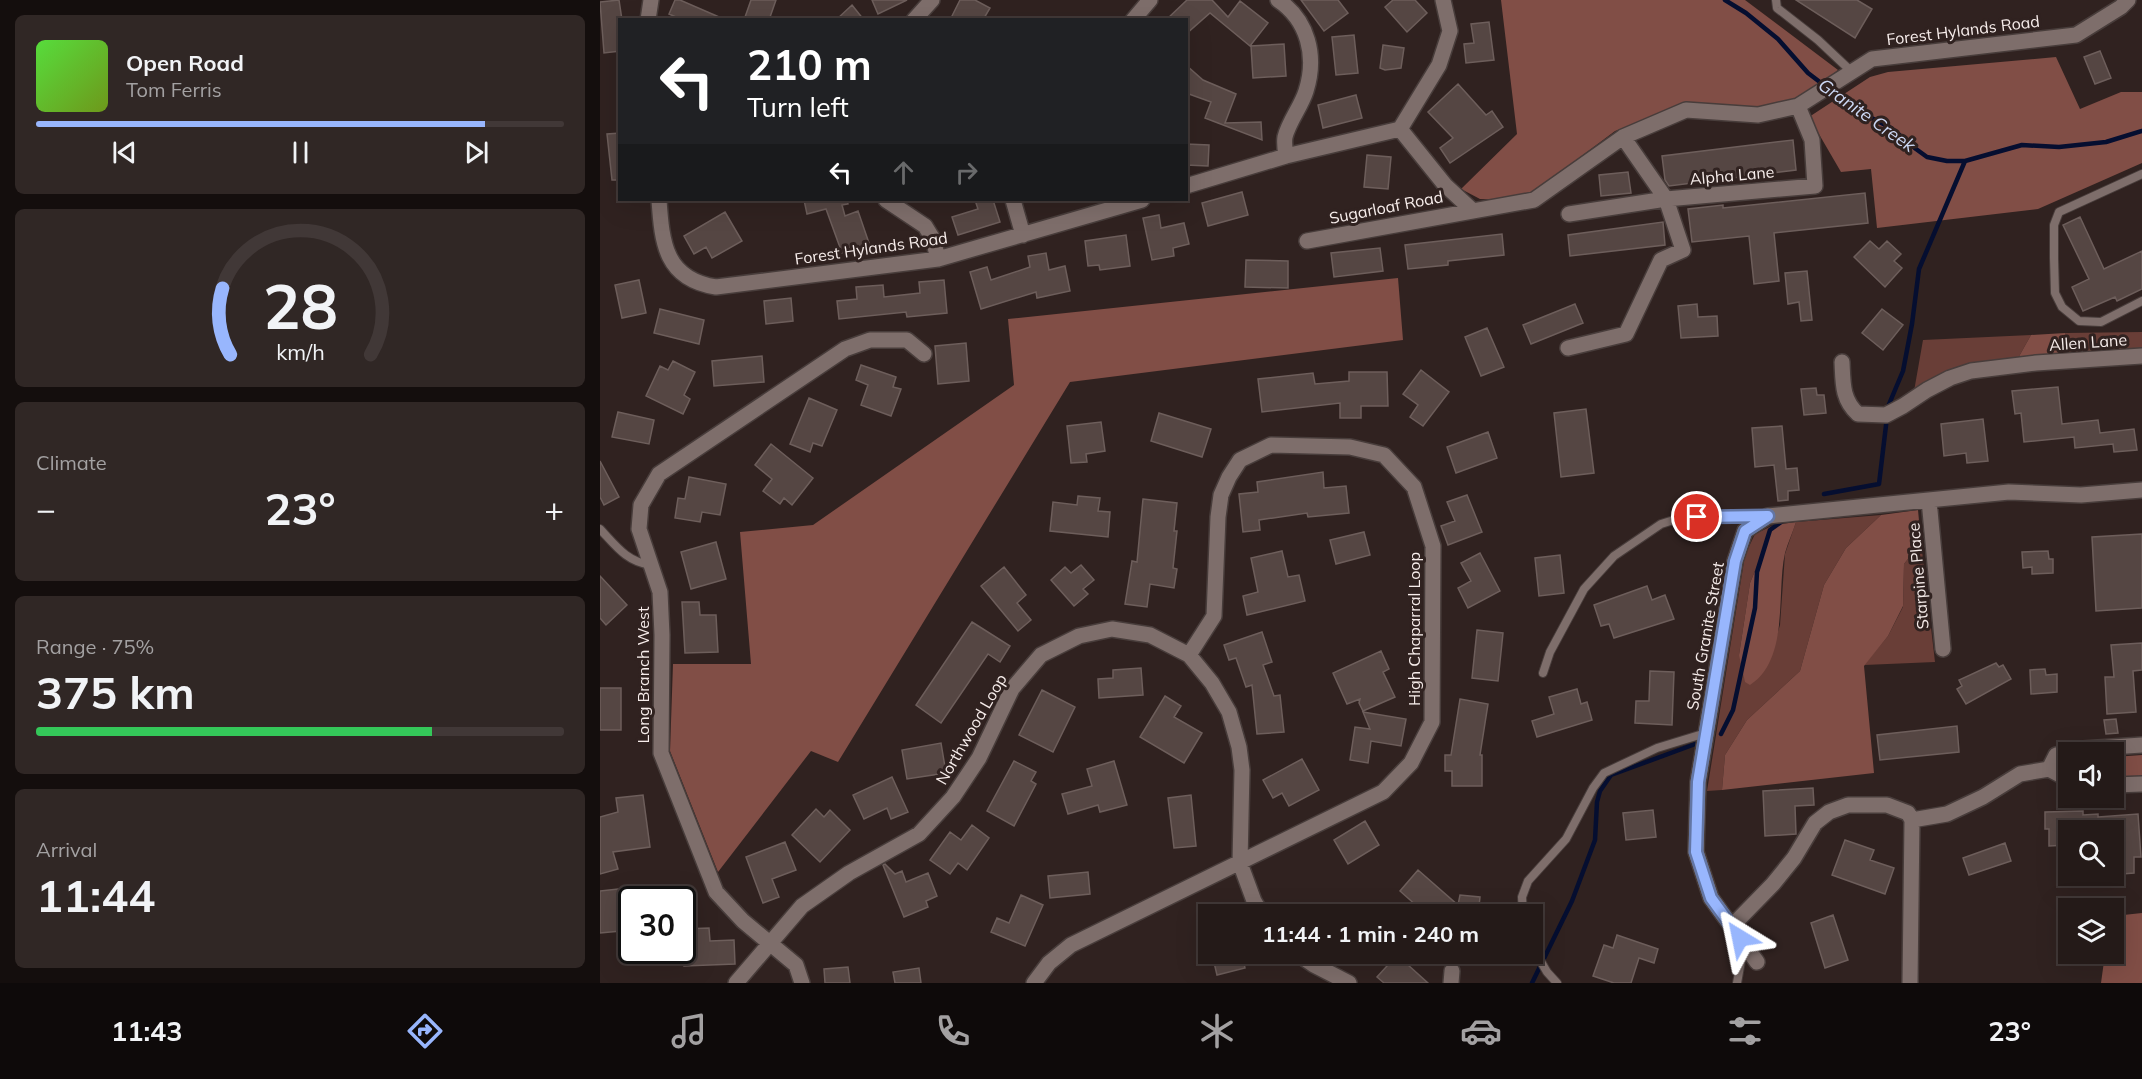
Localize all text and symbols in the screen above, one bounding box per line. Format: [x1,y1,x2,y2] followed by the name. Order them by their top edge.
[1885,11,2041,49] street label: Forest Hylands Road
[747,38,872,91] text: 210 m
[648,42,726,120] icon: left
[126,49,244,77] text: Open Road
[1814,73,1921,157] water label: Granite Creek
[126,77,222,102] text: Tom Ferris
[747,90,849,124] text: Turn left
[108,136,141,169] icon: previous
[284,136,317,169] icon: pause
[460,136,493,169] icon: next
[824,156,857,189] icon: left
[887,156,920,189] icon: ahead
[950,156,983,189] icon: right
[1689,161,1775,189] street label: Alpha Lane
[1327,186,1445,228] street label: Sugarloaf Road
[793,227,949,269] street label: Forest Hylands Road
[263,266,337,345] text: 28
[2048,329,2128,355] street label: Allen Lane
[276,338,324,365] text: km/h
[36,450,107,475] text: Climate
[264,480,336,536] text: 23°
[36,488,56,529] text: −
[544,488,564,529] text: +
[1671,491,1722,542] pin
[1680,500,1713,533] icon: arrive
[1903,522,1933,630] street label: Starpine Place
[1404,552,1424,706] street label: High Chaparral Loop
[1682,560,1728,712] street label: South Granite Street
[633,606,653,744] street label: Long Branch West
[36,634,154,659] text: Range · 75%
[36,664,195,720] text: 375 km
[931,670,1011,788] street label: Northwood Loop
[2058,742,2124,964] map controls
[2058,742,2124,808] button: sound
[2058,820,2124,886] button: search
[36,837,97,862] text: Arrival
[36,867,155,923] text: 11:44
[618,886,696,964] speed limit sign: 30
[2058,898,2124,964] button: layers
[1708,906,1772,970] position arrow
[1262,920,1479,948] text: 11:44 · 1 min · 240 m
[404,1010,446,1052] icon: directions
[668,1010,710,1052] icon: music
[932,1010,974,1052] icon: phone
[1196,1010,1238,1052] icon: climate
[1460,1010,1502,1052] icon: car
[1724,1010,1766,1052] icon: filters
[111,1014,182,1048] text: 11:43
[1988,1014,2031,1048] text: 23°

